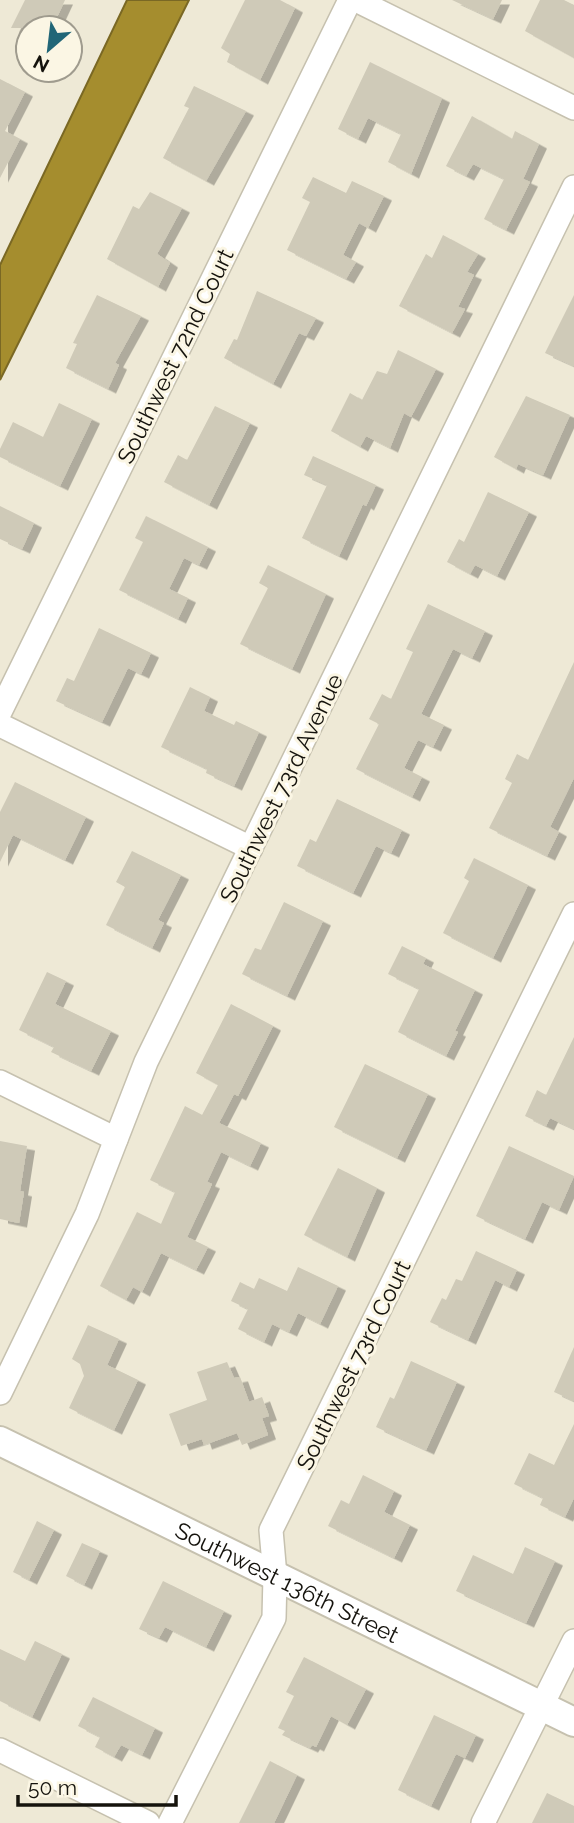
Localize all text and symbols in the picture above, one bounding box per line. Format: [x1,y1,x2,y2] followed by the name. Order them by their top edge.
[14,14,84,84] north arrow
[29,51,53,77] text: N
[111,244,239,468] street label: Southwest 72nd Court
[214,669,348,907] street label: Southwest 73rd Avenue
[290,1255,416,1474] street label: Southwest 73rd Court
[171,1516,404,1648] street label: Southwest 136th Street
[18,1764,175,1808] scale bar
[28,1775,77,1800] text: 50 m

